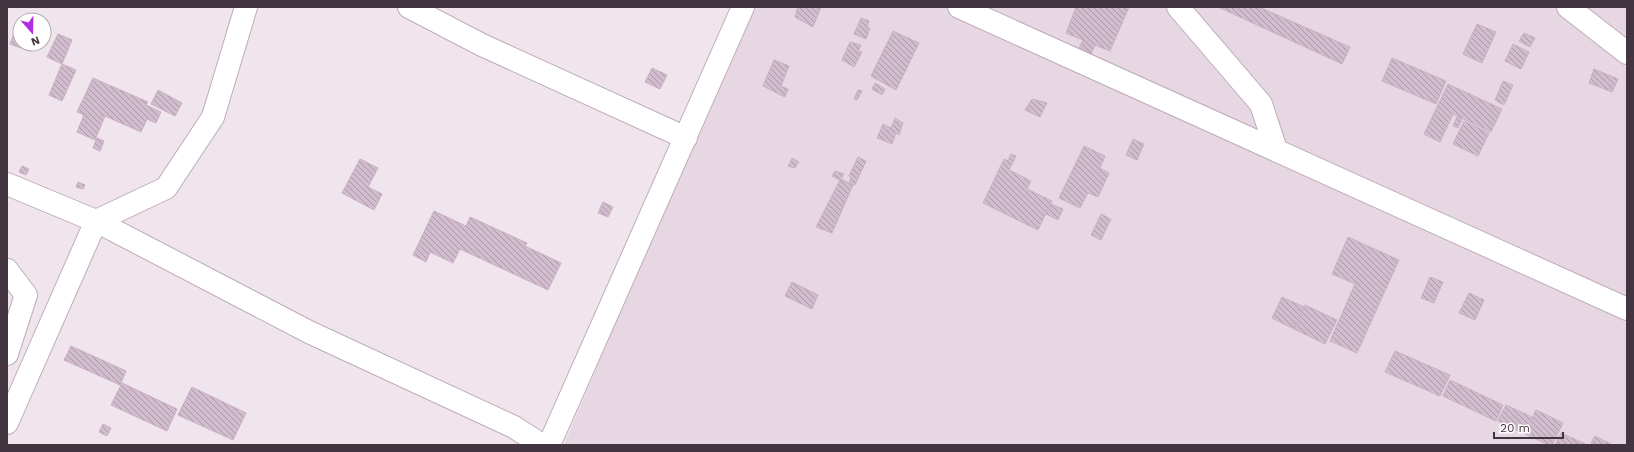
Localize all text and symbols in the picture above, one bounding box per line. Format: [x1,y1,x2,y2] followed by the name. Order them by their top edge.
[12,12,52,52] north arrow
[29,33,41,48] text: N
[1494,414,1563,440] scale bar
[1500,421,1530,435] text: 20 m

